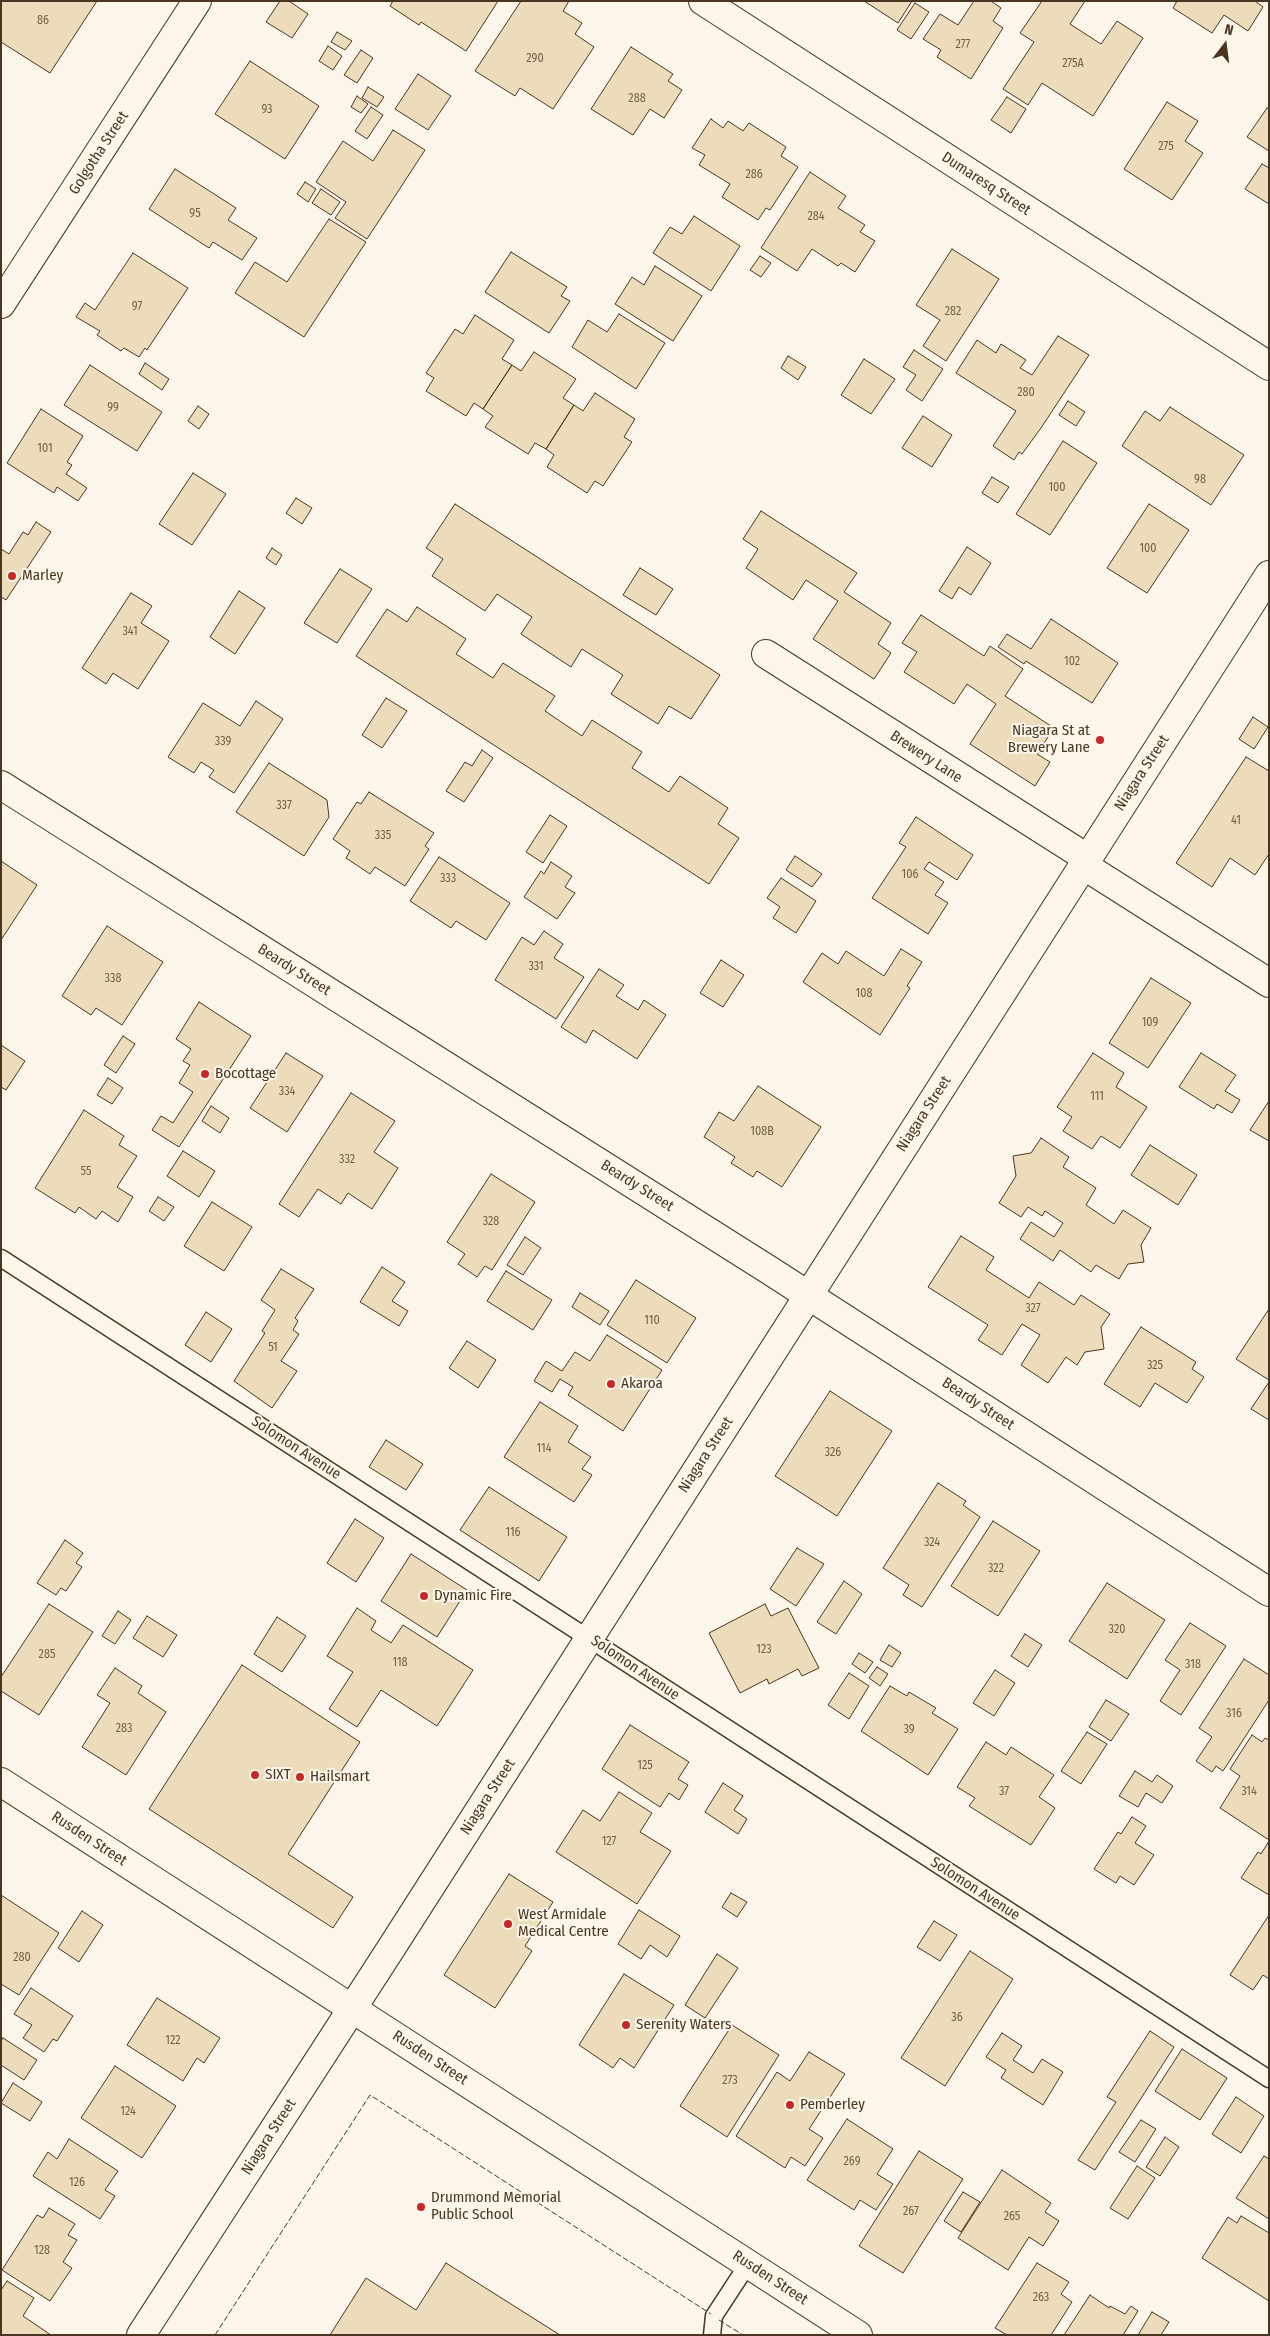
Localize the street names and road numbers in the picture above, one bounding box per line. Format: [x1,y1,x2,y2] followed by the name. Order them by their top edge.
[65,108,133,198] street label: Golgotha Street
[938,149,1034,219] street label: Dumaresq Street
[887,727,965,787] street label: Brewery Lane
[1111,732,1173,814] street label: Niagara Street
[254,940,334,1000] street label: Beardy Street
[893,1073,955,1155] street label: Niagara Street
[597,1156,677,1216] street label: Beardy Street
[938,1374,1018,1434] street label: Beardy Street
[248,1412,344,1484] street label: Solomon Avenue
[675,1414,737,1496] street label: Niagara Street
[587,1632,683,1704] street label: Solomon Avenue
[457,1756,519,1838] street label: Niagara Street
[48,1808,130,1870] street label: Rusden Street
[927,1853,1023,1925] street label: Solomon Avenue
[389,2027,471,2089] street label: Rusden Street
[238,2096,300,2178] street label: Niagara Street
[729,2247,811,2309] street label: Rusden Street

